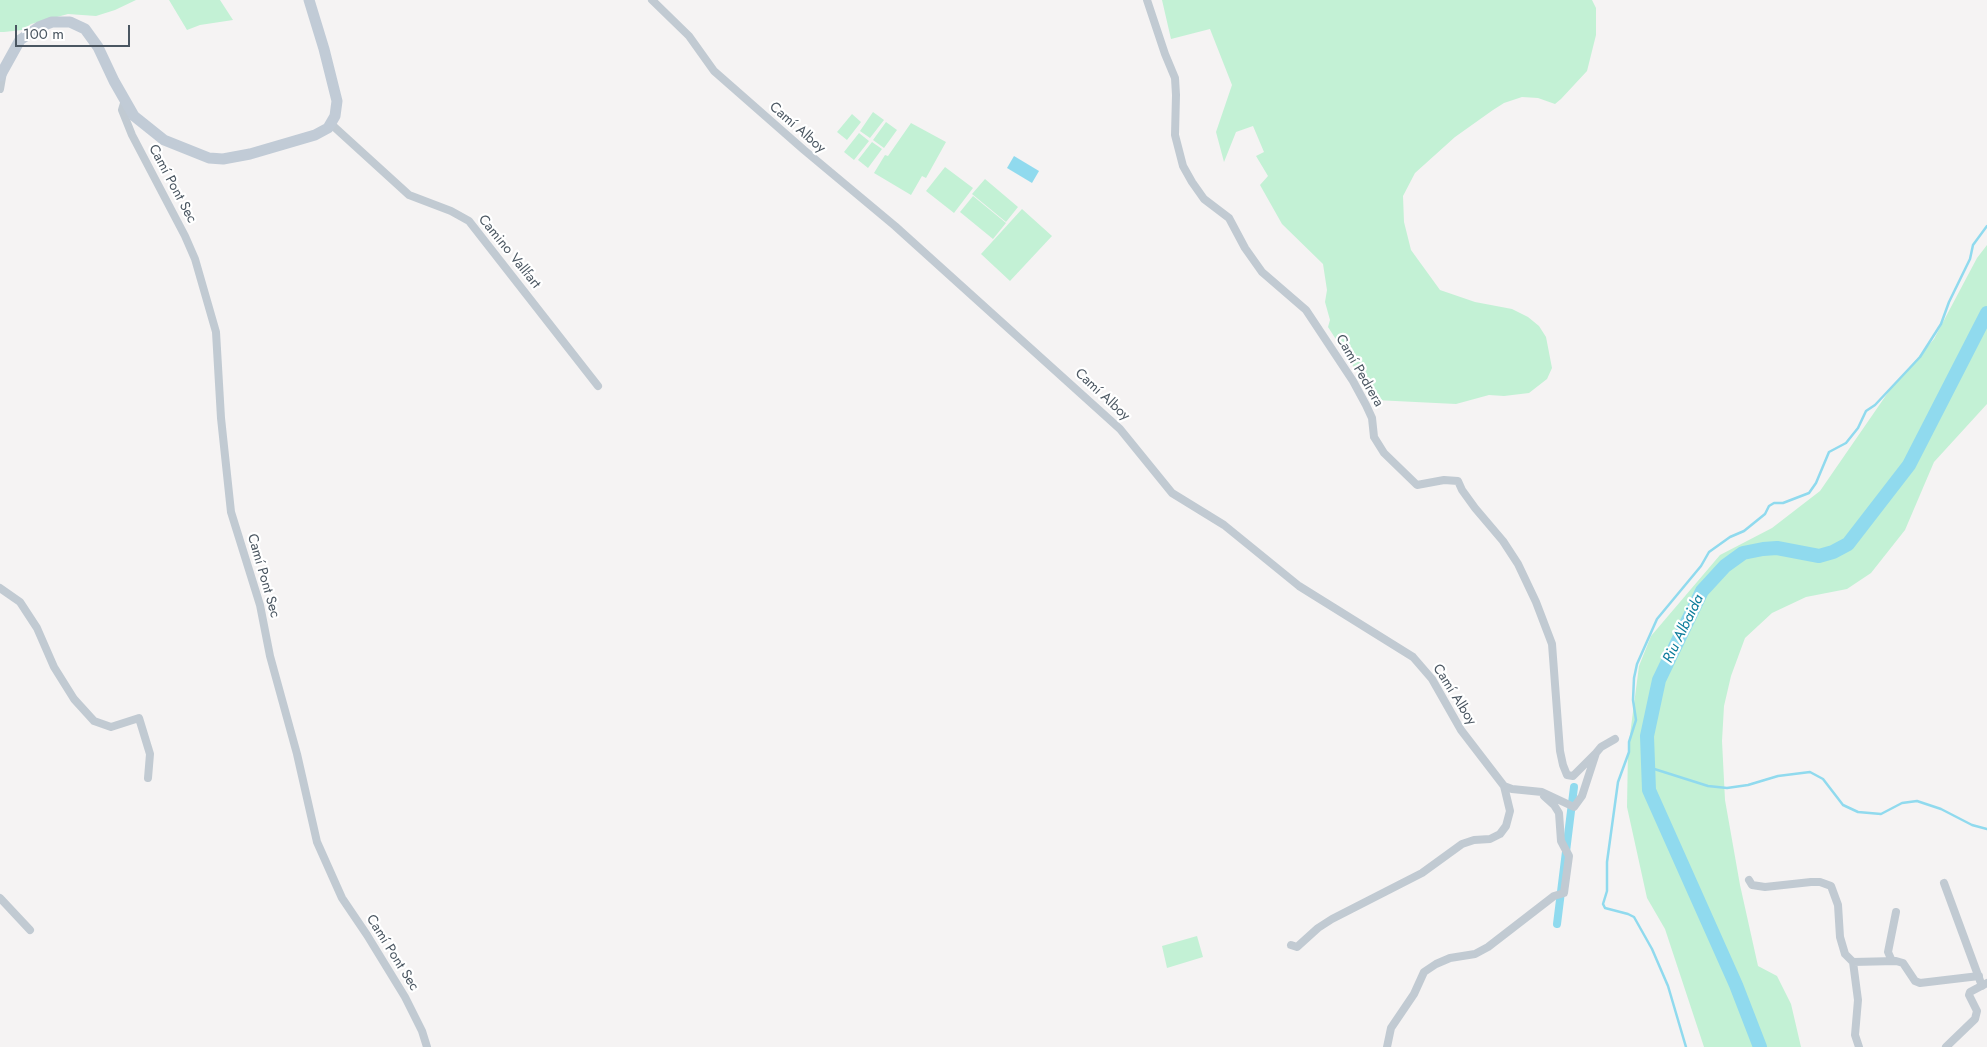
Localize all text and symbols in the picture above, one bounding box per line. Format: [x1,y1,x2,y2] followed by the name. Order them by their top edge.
[18,15,132,47] scale bar
[23,23,64,45] text: 100 m
[765,99,829,157] street label: Camí Alboy
[144,142,200,226] street label: Camí Pont Sec
[474,212,544,292] street label: Camino Vallfart
[1332,332,1386,410] street label: Camí Pedrera
[1071,365,1133,425] street label: Camí Alboy
[243,532,283,620] street label: Camí Pont Sec
[1660,592,1708,666] water label: Riu Albaida
[1429,661,1479,729] street label: Camí Alboy
[362,912,422,994] street label: Camí Pont Sec

